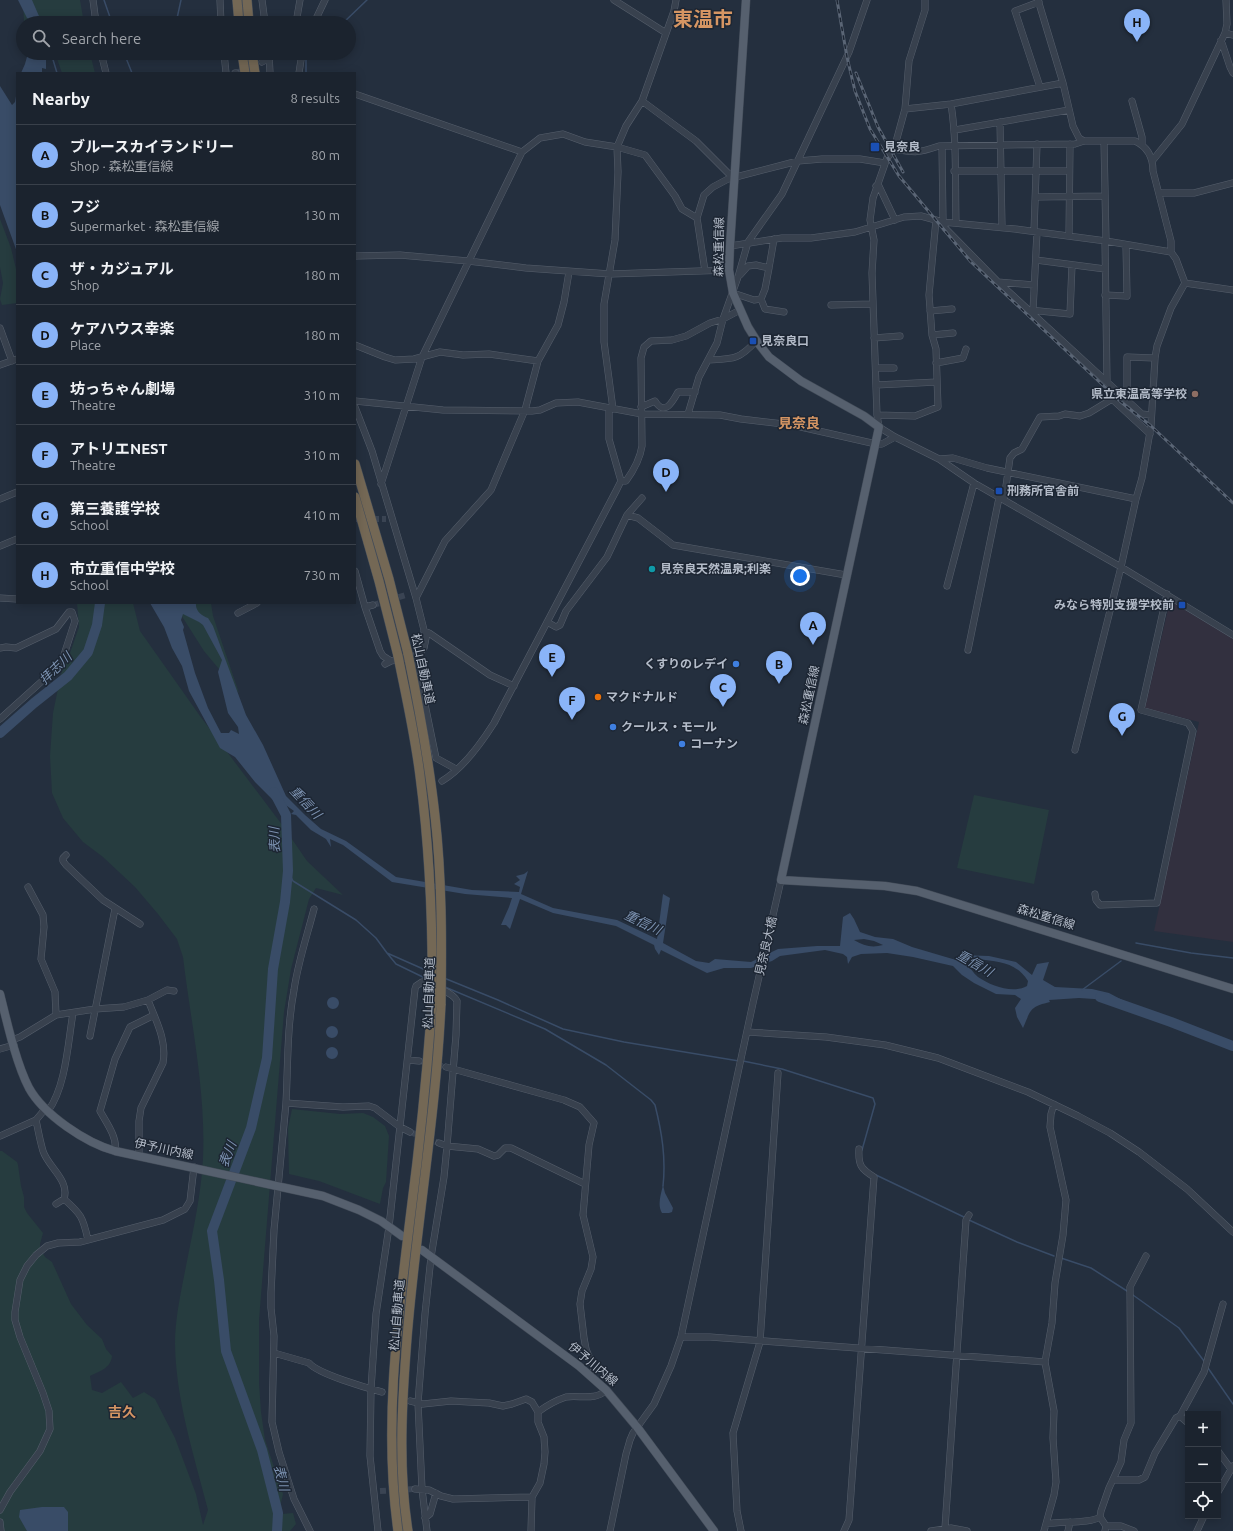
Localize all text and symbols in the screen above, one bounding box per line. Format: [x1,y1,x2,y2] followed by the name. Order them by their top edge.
[673,7,733,30] district label: 東温市
[1124,9,1150,42] pin: H
[16,16,356,60] search box
[30,27,52,49] icon: search
[62,30,141,47] text: Search here
[32,89,90,108] text: Nearby
[290,91,340,105] text: 8 results
[70,138,234,155] text: ブルースカイランドリー
[884,140,920,153] place label: 見奈良
[869,141,881,153] marker: 見奈良
[40,148,50,162] text: A
[311,148,340,162] text: 80 m
[70,159,174,173] text: Shop · 森松重信線
[70,198,100,215] text: フジ
[41,208,49,222] text: B
[304,208,340,222] text: 130 m
[711,217,726,277] street label: 森松重信線
[70,219,220,233] text: Supermarket · 森松重信線
[70,260,174,277] text: ザ・カジュアル
[41,268,49,282] text: C
[304,268,340,282] text: 180 m
[70,278,99,292] text: Shop
[70,320,174,337] text: ケアハウス幸楽
[40,328,50,342] text: D
[304,328,340,342] text: 180 m
[761,334,809,347] place label: 見奈良口
[748,336,758,346] marker: 見奈良口
[70,338,101,352] text: Place
[70,380,175,397] text: 坊っちゃん劇場
[1091,387,1187,400] place label: 県立東温高等学校
[41,388,49,402] text: E
[304,388,340,402] text: 310 m
[1190,389,1200,399] marker: 県立東温高等学校
[70,398,116,412] text: Theatre
[778,415,820,431] district label: 見奈良
[70,440,167,457] text: アトリエNEST
[41,448,49,462] text: F
[304,448,340,462] text: 310 m
[70,458,116,472] text: Theatre
[653,459,679,492] pin: D
[1007,484,1079,497] place label: 刑務所官舎前
[994,486,1004,496] marker: 刑務所官舎前
[70,500,160,517] text: 第三養護学校
[41,508,50,522] text: G
[304,508,340,522] text: 410 m
[70,518,109,532] text: School
[70,560,175,577] text: 市立重信中学校
[660,562,771,576] place label: 見奈良天然温泉;利楽
[647,564,657,574] marker: 見奈良天然温泉;利楽
[790,566,810,586] your location
[40,568,50,582] text: H
[304,568,340,582] text: 730 m
[70,578,109,592] text: School
[1054,598,1174,611] place label: みなら特別支援学校前
[1177,600,1187,610] marker: みなら特別支援学校前
[800,612,826,645] pin: A
[410,632,437,705] street label: 松山自動車道
[539,644,565,677] pin: E
[36,648,75,687] water label: 拝志川
[766,651,792,684] pin: B
[644,657,728,670] place label: くすりのレデイ
[731,659,741,669] marker: くすりのレデイ
[796,664,821,726] street label: 森松重信線
[710,674,736,707] pin: C
[559,687,585,720] pin: F
[606,690,678,703] place label: マクドナルド
[593,692,603,702] marker: マクドナルド
[1109,703,1135,736] pin: G
[621,720,717,733] place label: クールス・モール
[608,722,618,732] marker: クールス・モール
[690,737,738,750] place label: コーナン
[677,739,687,749] marker: コーナン
[288,783,326,822] water label: 重信川
[266,825,281,853] water label: 表川
[1016,902,1077,932] street label: 森松重信線
[622,907,665,938] water label: 重信川
[752,915,779,977] street label: 見奈良大橋
[955,947,997,980] water label: 重信川
[421,957,436,1029] street label: 松山自動車道
[133,1136,195,1161] street label: 伊予川内線
[216,1137,239,1169] water label: 表川
[387,1279,406,1351] street label: 松山自動車道
[566,1339,620,1388] street label: 伊予川内線
[108,1404,136,1420] district label: 吉久
[1185,1411,1221,1519] map controls
[1185,1411,1221,1447] button: +
[1185,1447,1221,1483] button: −
[272,1464,292,1494] water label: 表川
[1185,1483,1221,1519] button: locate

